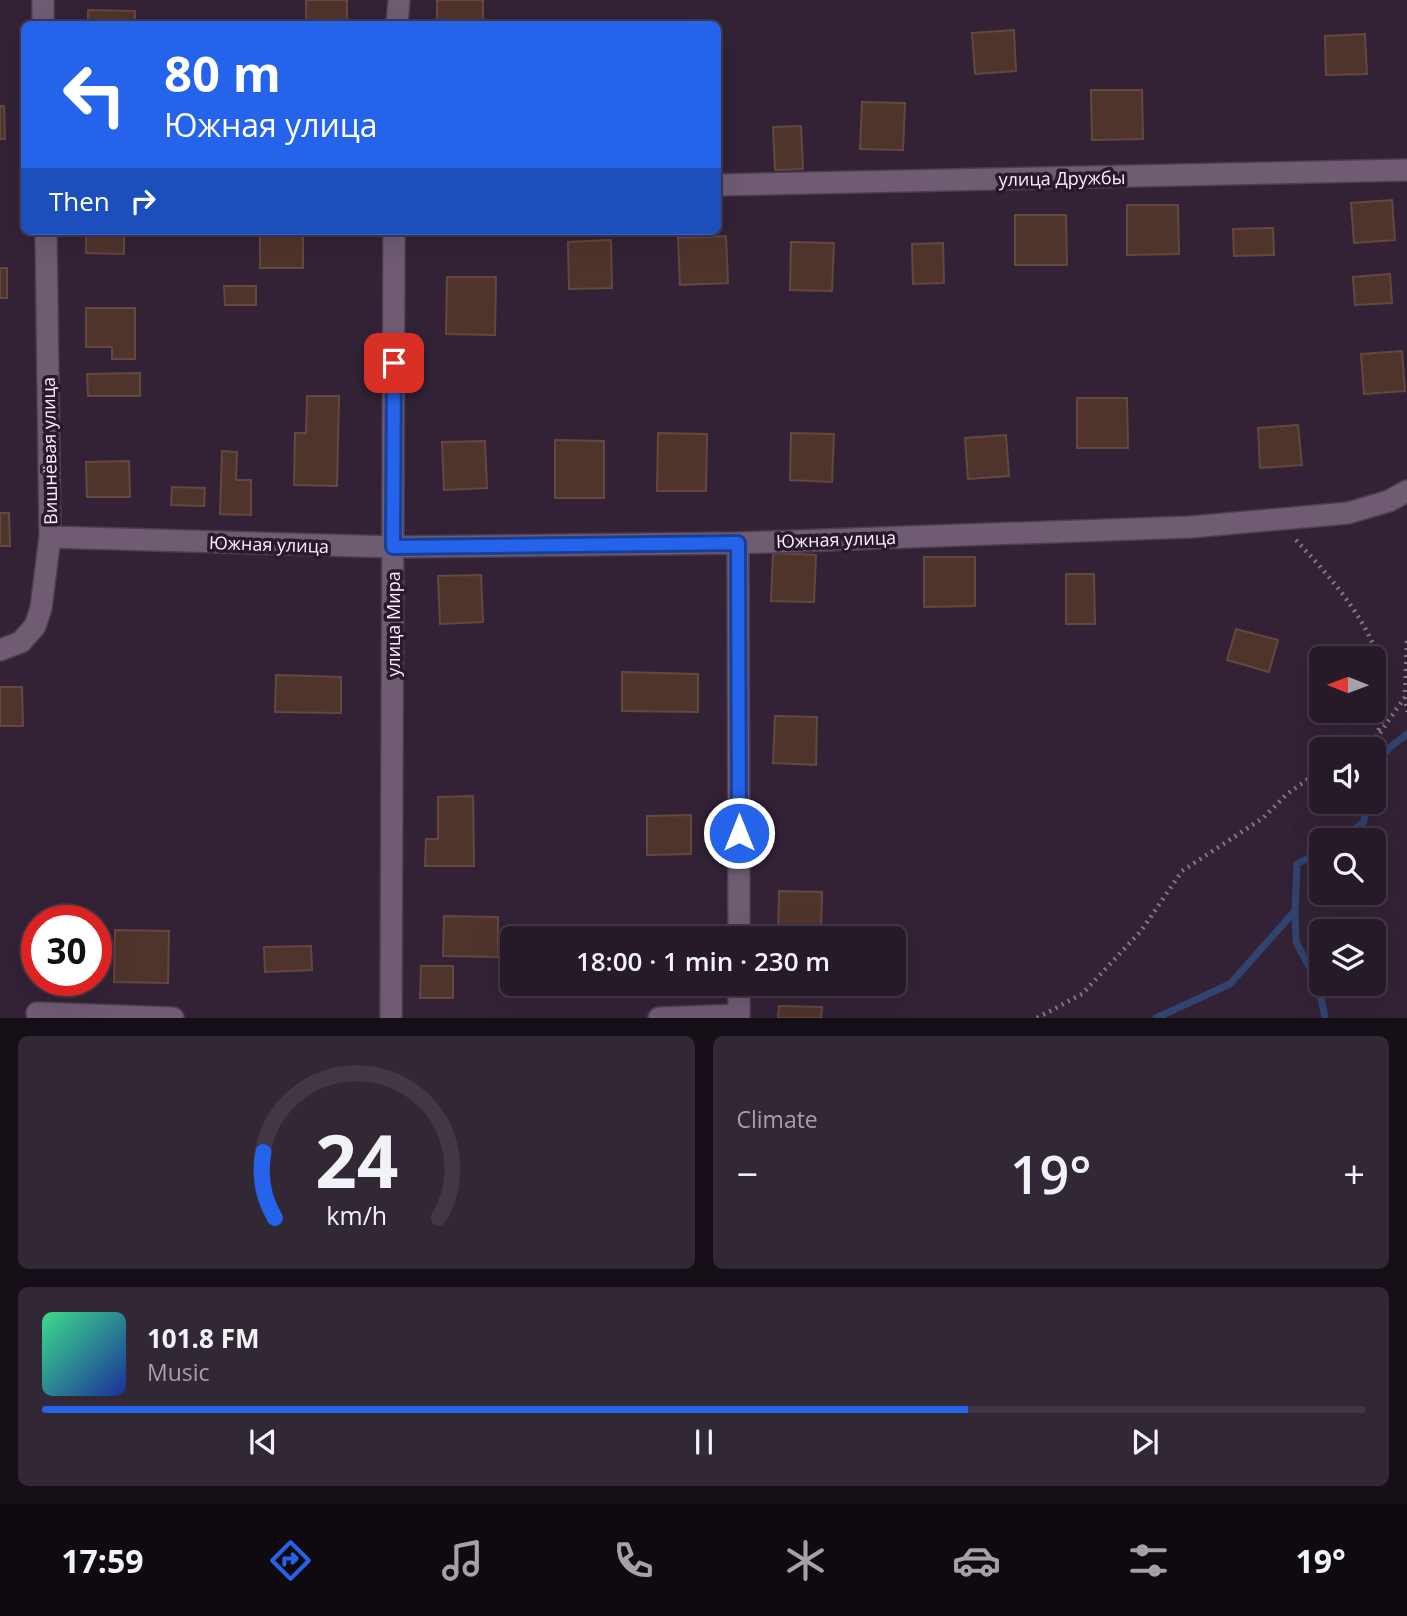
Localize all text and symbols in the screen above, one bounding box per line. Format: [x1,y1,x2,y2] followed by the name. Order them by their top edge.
[164,40,281,106] text: 80 m
[49,49,140,140] icon: left
[164,103,378,146] text: Южная улица
[998,165,1126,191] street label: улица Дружбы
[124,182,162,220] icon: right
[49,183,110,219] text: Then
[364,333,424,393] pin
[375,344,413,382] icon: arrive
[36,377,62,525] street label: Вишнёвая улица
[776,525,896,553] street label: Южная улица
[209,530,329,558] street label: Южная улица
[381,571,405,677] street label: улица Мира
[1309,646,1386,723] north arrow
[1309,646,1386,996] map controls
[1309,737,1386,814] button: sound
[702,796,776,870] position arrow
[1309,828,1386,905] button: search
[21,905,112,996] speed limit sign: 30
[1309,919,1386,996] button: layers
[576,943,830,979] text: 18:00 · 1 min · 230 m
[737,1103,818,1135] text: Climate
[315,1111,398,1210] text: 24
[1010,1138,1092,1209] text: 19°
[737,1147,758,1199] text: −
[1343,1147,1365,1199] text: +
[326,1198,387,1232] text: km/h
[147,1320,259,1356] text: 101.8 FM
[147,1356,210,1388] text: Music
[244,1423,282,1461] icon: previous
[685,1423,723,1461] icon: pause
[1126,1423,1164,1461] icon: next
[266,1536,315,1585] icon: directions
[438,1536,487,1585] icon: music
[609,1536,658,1585] icon: phone
[781,1536,830,1585] icon: climate
[952,1536,1001,1585] icon: car
[1124,1536,1173,1585] icon: filters
[61,1539,144,1582] text: 17:59
[1295,1539,1346,1582] text: 19°

